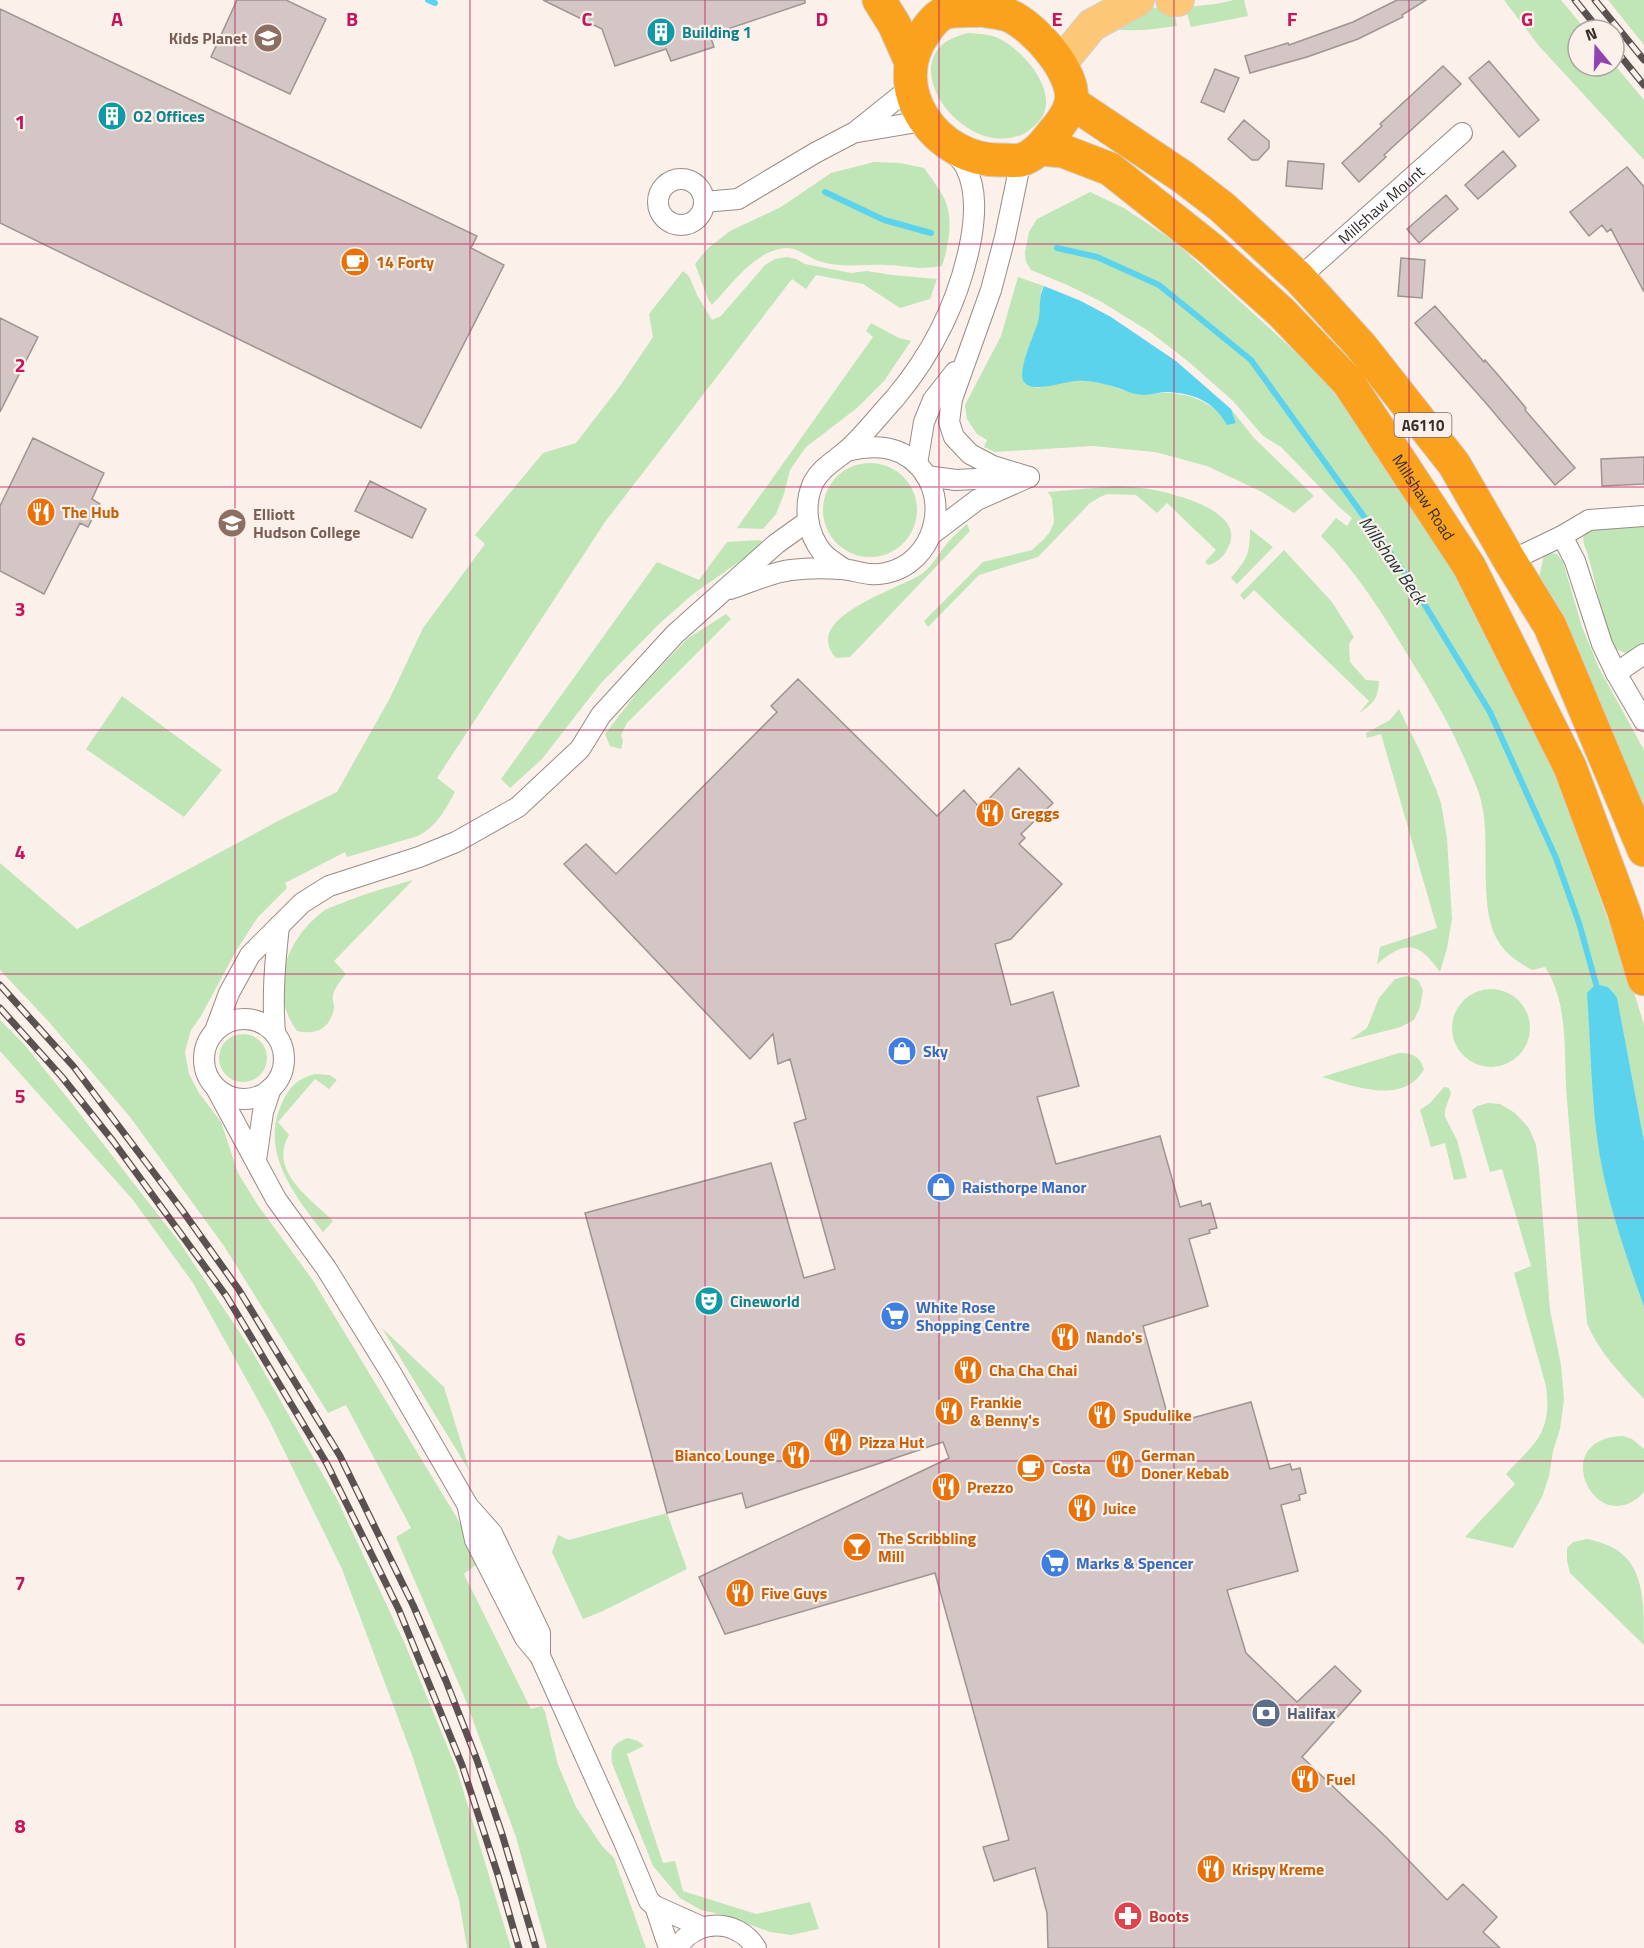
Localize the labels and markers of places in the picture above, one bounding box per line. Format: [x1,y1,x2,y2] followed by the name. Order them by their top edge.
[645,16,677,48] building icon: Building 1
[682,20,752,44] place label: Building 1
[252,22,284,54] school or university icon: Kids Planet
[169,26,247,50] place label: Kids Planet
[96,100,128,132] building icon: O2 Offices
[133,104,205,128] place label: O2 Offices
[339,246,371,278] cafe icon: 14 Forty
[376,250,434,274] place label: 14 Forty
[25,496,57,528] restaurant icon: The Hub
[62,500,120,524] place label: The Hub
[253,502,360,544] place label: Elliott Hudson College
[216,507,248,539] school or university icon: Elliott Hudson College
[974,797,1006,829] restaurant icon: Greggs
[1011,801,1060,825] place label: Greggs
[886,1035,918,1067] shop icon: Sky
[923,1039,948,1063] place label: Sky
[925,1171,957,1203] shop icon: Raisthorpe Manor
[962,1175,1086,1199] place label: Raisthorpe Manor
[693,1285,725,1317] theatre icon: Cineworld
[730,1289,800,1313] place label: Cineworld
[916,1295,1030,1337] place label: White Rose Shopping Centre
[879,1300,911,1332] supermarket icon: White Rose Shopping Centre
[1049,1321,1081,1353] restaurant icon: Nando's
[1086,1325,1143,1349] place label: Nando's
[952,1354,984,1386] restaurant icon: Cha Cha Chai
[989,1358,1077,1382] place label: Cha Cha Chai
[970,1390,1040,1432] place label: Frankie & Benny's
[933,1395,965,1427] restaurant icon: Frankie & Benny's
[1086,1399,1118,1431] restaurant icon: Spudulike
[1123,1403,1192,1427] place label: Spudulike
[822,1426,854,1458] restaurant icon: Pizza Hut
[859,1430,924,1454] place label: Pizza Hut
[780,1439,812,1471] restaurant icon: Bianco Lounge
[675,1443,775,1467] place label: Bianco Lounge
[1141,1443,1229,1485] place label: German Doner Kebab
[1104,1448,1136,1480] restaurant icon: German Doner Kebab
[1015,1452,1047,1484] cafe icon: Costa
[1052,1456,1091,1480] place label: Costa
[930,1471,962,1503] restaurant icon: Prezzo
[967,1475,1014,1499] place label: Prezzo
[1066,1492,1098,1524] restaurant icon: Juice
[1103,1496,1136,1520] place label: Juice
[878,1526,977,1568] place label: The Scribbling Mill
[841,1531,873,1563] bar icon: The Scribbling Mill
[1039,1547,1071,1579] supermarket icon: Marks & Spencer
[1076,1551,1194,1575] place label: Marks & Spencer
[724,1577,756,1609] restaurant icon: Five Guys
[761,1581,827,1605] place label: Five Guys
[1250,1697,1282,1729] bank icon: Halifax
[1287,1701,1336,1725] place label: Halifax
[1289,1763,1321,1795] restaurant icon: Fuel
[1326,1767,1356,1791] place label: Fuel
[1195,1853,1227,1885] restaurant icon: Krispy Kreme
[1232,1857,1324,1881] place label: Krispy Kreme
[1112,1900,1144,1932] pharmacy icon: Boots
[1149,1904,1189,1928] place label: Boots

